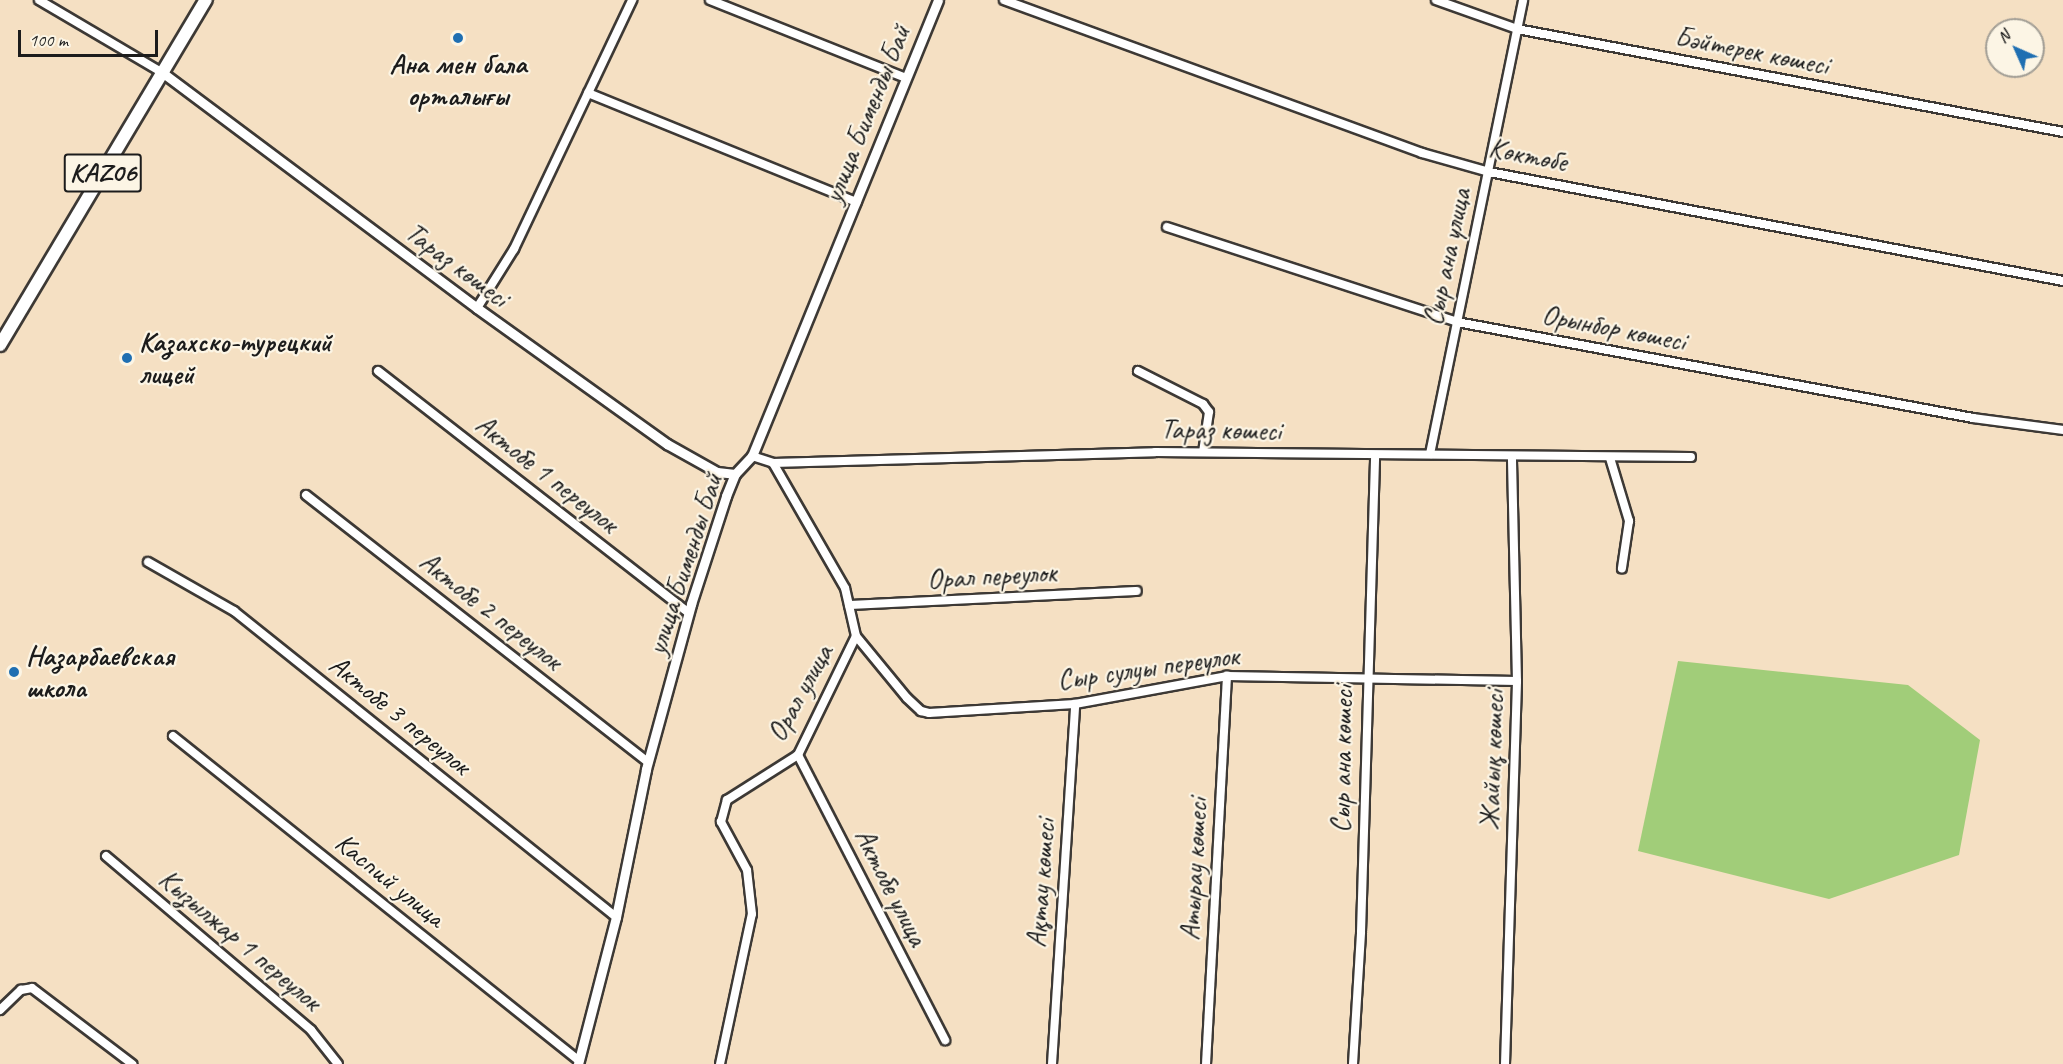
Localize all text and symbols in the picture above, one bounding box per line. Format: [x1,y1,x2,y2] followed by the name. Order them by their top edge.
[21,18,160,56] scale bar
[1985,18,2045,78] north arrow
[816,20,918,208] street label: улица Бименды Бай
[1672,20,1832,82] street label: Бәйтерек көшесі
[1993,26,2014,47] text: N
[29,29,68,51] text: 100 m
[451,31,465,45] marker: Ана мен бала орталығы
[391,47,525,113] place label: Ана мен бала орталығы
[1486,131,1570,179] street label: Көктөбе
[63,149,144,197] road number: KAZ06
[1416,184,1478,330] street label: Сыр ана улица
[399,215,515,315] street label: Тараз көшесі
[1539,298,1689,358] street label: Орынбор көшесі
[139,325,331,391] place label: Казахско-турецкий лицей
[120,351,134,365] marker: Казахско-турецкий лицей
[469,408,625,540] street label: Актобе 1 переулок
[1160,412,1282,448] street label: Тараз көшесі
[640,469,730,659] street label: улица Бименды Бай
[413,545,569,677] street label: Актобе 2 переулок
[926,556,1058,596] street label: Орал переулок
[759,638,841,748] street label: Орал улица
[26,639,174,705] place label: Назарбаевская школа
[1056,639,1240,697] street label: Сыр сулуы переулок
[323,648,477,782] street label: Актобе 3 переулок
[7,665,21,679] marker: Назарбаевская школа
[1324,685,1360,833] street label: Сыр ана көшесі
[1473,689,1511,831] street label: Жайық көшесі
[1173,797,1215,941] street label: Атырау көшесі
[1020,817,1062,949] street label: Ақтау көшесі
[847,822,935,952] street label: Актобе улица
[328,826,452,934] street label: Каспий улица
[152,862,328,1018] street label: Кызылжар 1 переулок

